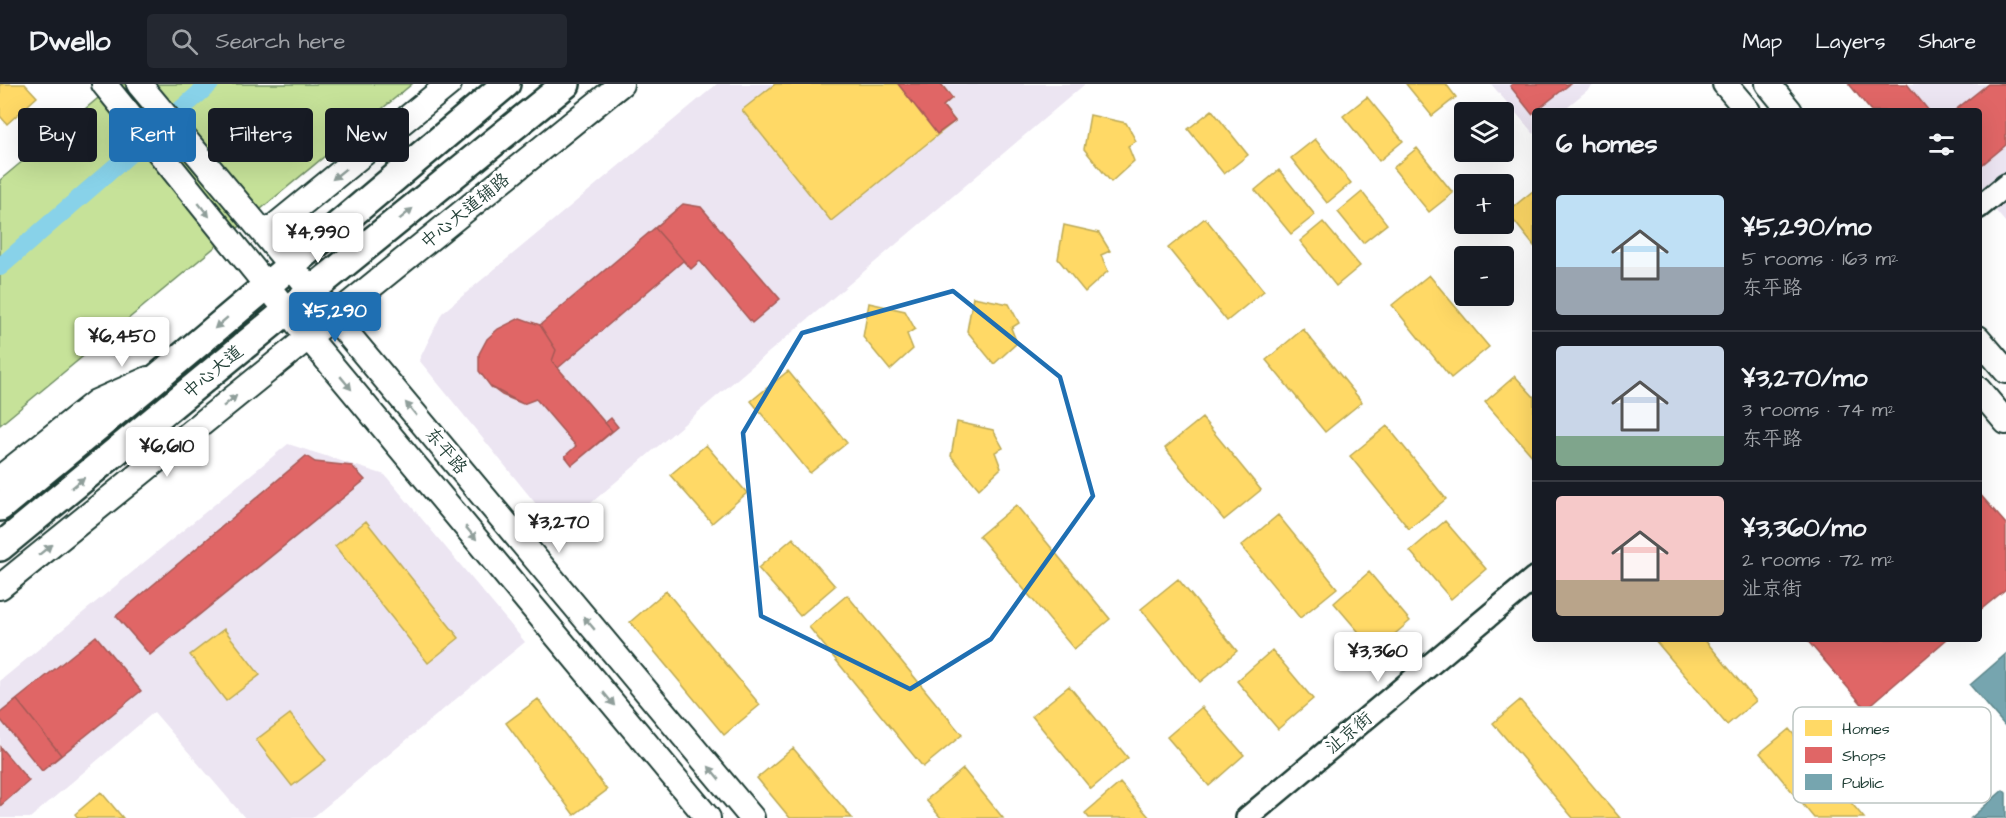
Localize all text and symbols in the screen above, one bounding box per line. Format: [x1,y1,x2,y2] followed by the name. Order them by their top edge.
[147,14,567,68] search box
[30,22,111,61] text: Dwello
[168,25,201,58] icon: search
[216,26,345,57] text: Search here
[1742,27,1782,56] text: Map
[1815,27,1885,56] text: Layers
[1918,27,1976,56] text: Share
[1454,102,1514,306] map controls
[1454,102,1514,162] button: layers
[18,108,97,162] chip: Buy
[109,108,196,162] chip: Rent
[208,108,313,162] chip: Filters
[325,108,409,162] chip: New
[1556,126,1658,162] text: 6 homes
[1925,128,1958,161] icon: filters
[415,167,515,255] street label: 中心大道辅路
[331,168,347,181] one-way arrow
[1454,174,1514,234] button: +
[198,202,210,217] one-way arrow
[398,207,414,220] one-way arrow
[1742,209,1872,245] text: ¥5,290/mo
[269,213,367,264] pin: ¥4,990
[286,218,350,246] text: ¥4,990
[1604,219,1676,291] icon: home
[1742,245,1898,273] text: 5 rooms · 163 m²
[1454,246,1514,306] button: −
[1742,274,1802,302] text: 东平路
[286,292,384,343] pin: ¥5,290
[303,297,367,325] text: ¥5,290
[214,316,229,329] one-way arrow
[73,317,171,368] pin: ¥6,450
[88,322,156,350] text: ¥6,450
[177,339,249,405] street label: 中心大道
[1742,360,1868,396] text: ¥3,270/mo
[1604,370,1676,442] icon: home
[339,375,352,390] one-way arrow
[222,395,238,408] one-way arrow
[1742,396,1895,424] text: 3 rooms · 74 m²
[404,401,417,417] one-way arrow
[419,422,473,480] street label: 东平路
[1742,425,1802,453] text: 东平路
[118,427,216,478] pin: ¥6,610
[140,432,194,460] text: ¥6,610
[70,477,85,490] one-way arrow
[510,503,608,554] pin: ¥3,270
[529,508,589,536] text: ¥3,270
[1742,510,1866,546] text: ¥3,360/mo
[1604,520,1676,592] icon: home
[464,525,477,541] one-way arrow
[38,544,53,557] one-way arrow
[1742,546,1894,574] text: 2 rooms · 72 m²
[1742,575,1802,603] text: 沚京街
[583,615,596,631] one-way arrow
[1329,632,1427,683] pin: ¥3,360
[1348,637,1408,665] text: ¥3,360
[602,691,615,706] one-way arrow
[1320,706,1378,760] street label: 沚京街
[1793,707,1991,803] legend
[1842,718,1890,740] text: Homes
[1842,745,1886,767] text: Shops
[708,766,721,781] one-way arrow
[1842,772,1884,794] text: Public

